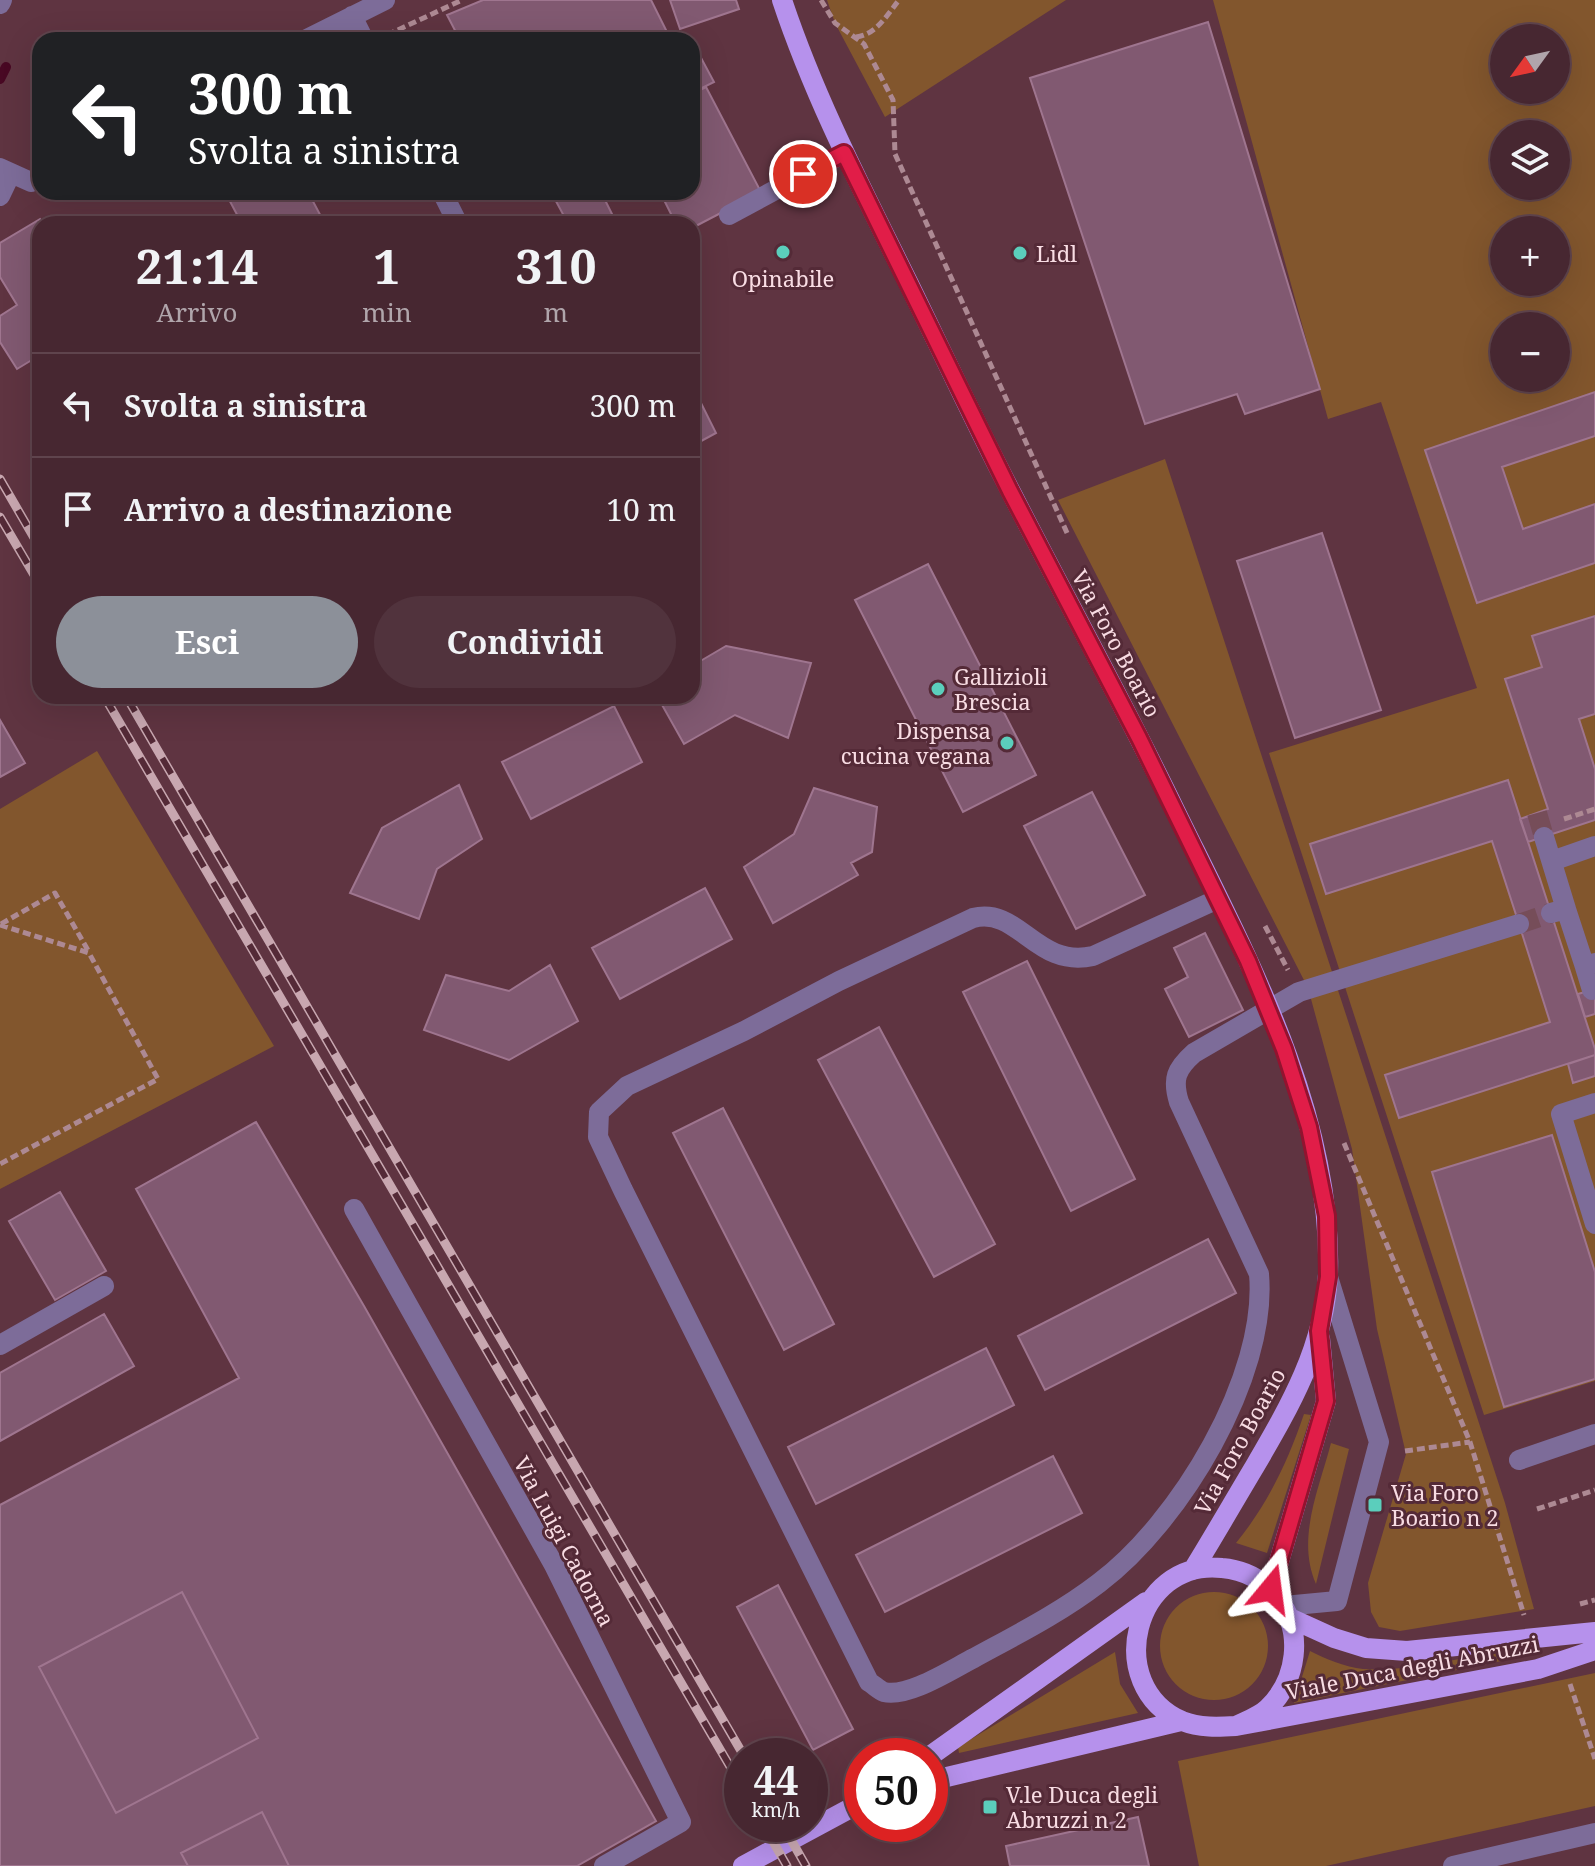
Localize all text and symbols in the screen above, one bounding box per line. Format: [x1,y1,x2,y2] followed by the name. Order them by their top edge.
[1490,24,1570,104] north arrow
[1490,24,1570,392] map controls
[188,54,353,130] text: 300 m
[56,64,160,168] icon: left
[1490,120,1570,200] button: layers
[188,126,460,175] text: Svolta a sinistra
[769,140,837,208] pin
[781,152,825,196] icon: arrive
[1490,216,1570,296] button: +
[135,233,259,298] text: 21:14
[373,233,400,298] text: 1
[515,233,597,298] text: 310
[1036,238,1077,268] place label: Lidl
[774,243,792,261] marker: Opinabile
[1011,244,1029,262] marker: Lidl
[732,263,834,293] place label: Opinabile
[156,294,238,330] text: Arrivo
[362,294,412,330] text: min
[544,294,568,330] text: m
[1490,312,1570,392] button: −
[56,383,100,427] icon: left
[124,385,368,426] text: Svolta a sinistra
[590,385,676,426] text: 300 m
[56,487,100,531] icon: arrive
[124,489,453,530] text: Arrivo a destinazione
[606,489,676,530] text: 10 m
[1065,564,1169,722] street label: Via Foro Boario
[56,596,358,688] button: Esci
[374,596,676,688] button: Condividi
[954,661,1048,716] place label: Gallizioli Brescia
[929,680,947,698] marker: Gallizioli Brescia
[841,715,991,770] place label: Dispensa cucina vegana
[998,734,1016,752] marker: Dispensa cucina vegana
[1186,1362,1292,1520] street label: Via Foro Boario
[508,1451,622,1631] street label: Via Luigi Cadorna
[1391,1477,1499,1532] place label: Via Foro Boario n 2
[1366,1496,1384,1514] marker: Via Foro Boario n 2
[1229,1547,1313,1631] position arrow
[1283,1628,1541,1706] street label: Viale Duca degli Abruzzi
[844,1738,948,1842] speed limit sign: 50
[753,1752,799,1807] text: 44
[1006,1779,1158,1834] place label: V.le Duca degli Abruzzi n 2
[751,1796,801,1823] text: km/h
[981,1798,999,1816] marker: V.le Duca degli Abruzzi n 2

